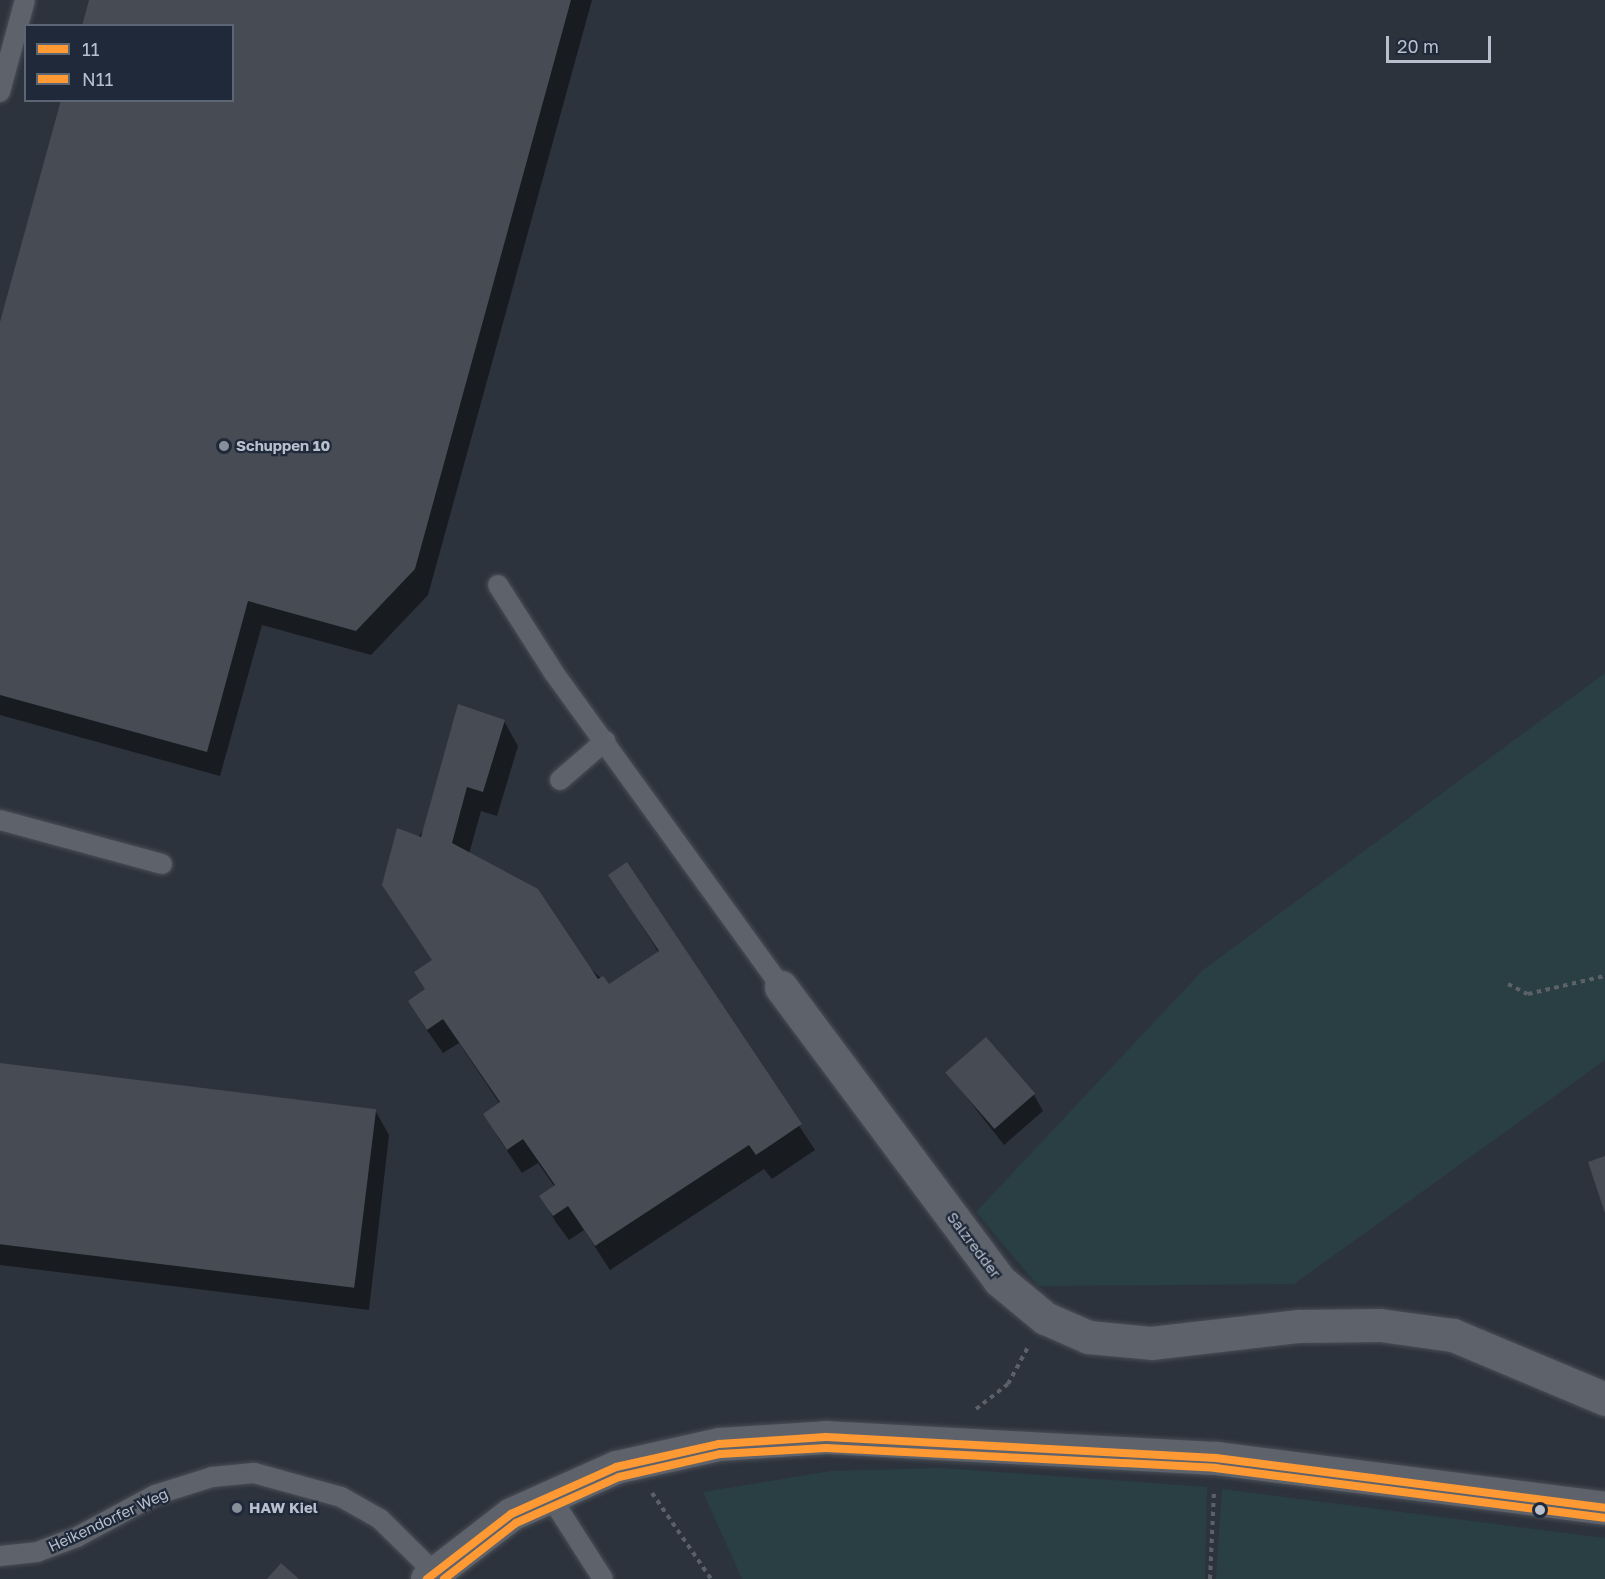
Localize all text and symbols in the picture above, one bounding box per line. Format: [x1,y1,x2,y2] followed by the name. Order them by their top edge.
[24,24,234,102] legend
[1389,24,1494,62] scale bar
[1397,35,1439,57] text: 20 m
[82,38,99,60] text: 11
[82,68,113,90] text: N11
[236,437,330,455] place label: Schuppen 10
[217,439,231,453] marker: Schuppen 10
[943,1208,1005,1282] street label: Salzredder
[45,1484,171,1556] street label: Heikendorfer Weg
[249,1499,318,1517] place label: HAW Kiel
[230,1501,244,1515] marker: HAW Kiel
[1534,1504,1546,1516] unlabelled marker

